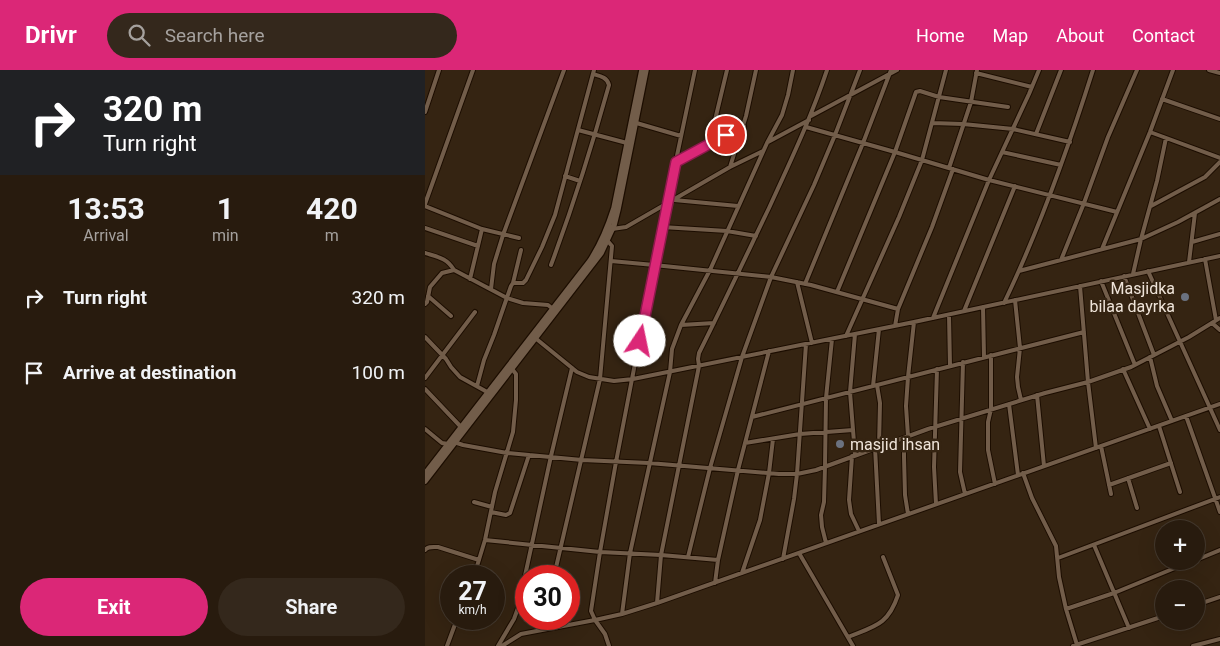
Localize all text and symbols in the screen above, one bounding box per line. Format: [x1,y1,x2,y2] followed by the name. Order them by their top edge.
[107,13,457,58] search box
[25,21,77,49] text: Drivr
[125,21,153,49] icon: search
[165,24,265,47] text: Search here
[916,25,965,46] text: Home
[993,25,1028,46] text: Map
[1056,25,1104,46] text: About
[1132,25,1195,46] text: Contact
[103,89,202,130] text: 320 m
[20,90,85,155] icon: right
[705,114,747,156] pin
[712,121,740,149] icon: arrive
[103,131,197,156] text: Turn right
[67,191,145,226] text: 13:53
[217,191,234,226] text: 1
[306,191,358,226] text: 420
[83,226,129,245] text: Arrival
[212,226,239,245] text: min
[325,226,339,245] text: m
[1089,279,1175,316] place label: Masjidka bilaa dayrka
[20,284,48,312] icon: right
[63,286,147,309] text: Turn right
[352,286,405,309] text: 320 m
[1179,291,1191,303] marker: Masjidka bilaa dayrka
[613,314,665,366] position arrow
[20,359,48,387] icon: arrive
[63,361,236,384] text: Arrive at destination
[352,361,405,384] text: 100 m
[850,435,940,454] place label: masjid ihsan
[834,438,846,450] marker: masjid ihsan
[1155,520,1205,630] map controls
[1155,520,1205,570] button: +
[515,565,580,630] speed limit sign: 30
[458,577,487,606] text: 27
[20,578,208,636] button: Exit
[218,578,405,636] button: Share
[1155,580,1205,630] button: −
[458,603,487,617] text: km/h

